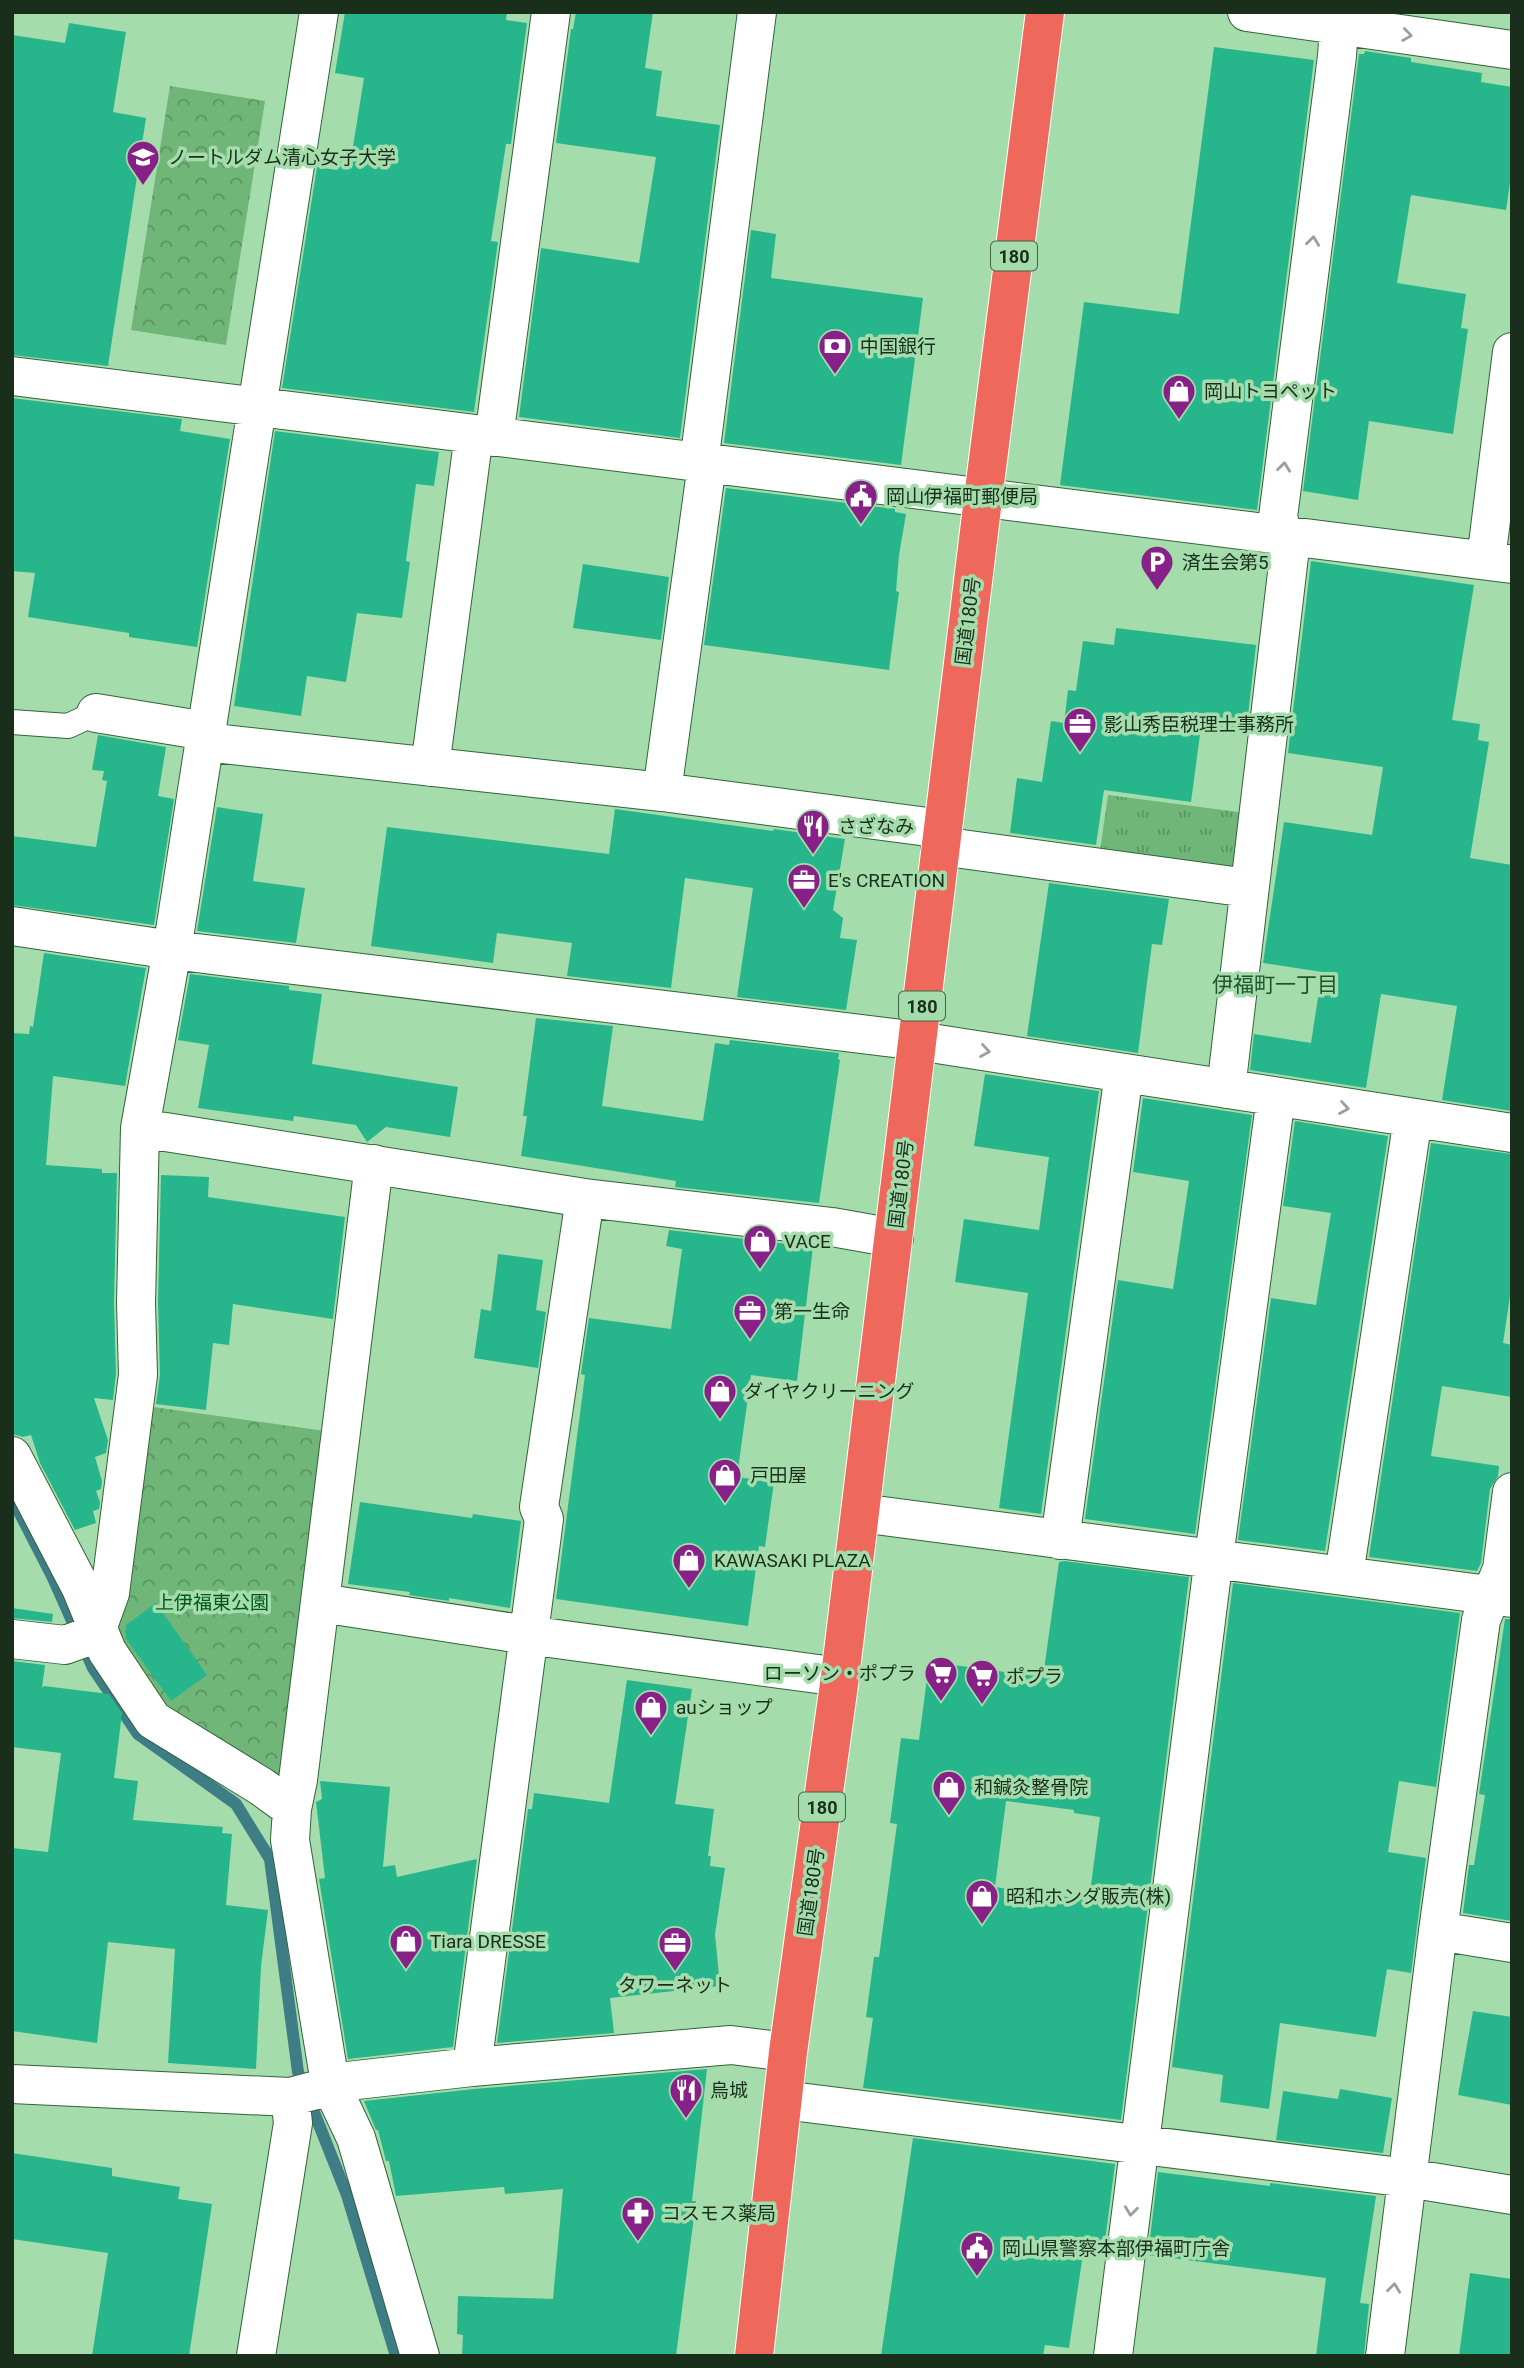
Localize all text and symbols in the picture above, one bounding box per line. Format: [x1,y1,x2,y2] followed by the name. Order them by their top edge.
[1401,27,1412,42] one-way arrow
[124,138,162,187] school or university icon: ノートルダム清心女子大学
[168,146,396,169] place label: ノートルダム清心女子大学
[1306,235,1321,247] one-way arrow
[991,242,1037,270] road number: 180
[816,327,854,376] bank icon: 中国銀行
[860,335,936,358] place label: 中国銀行
[1160,372,1198,421] shop icon: 岡山トヨペット
[1204,380,1337,403] place label: 岡山トヨペット
[1277,461,1292,473] one-way arrow
[842,477,880,526] public building icon: 岡山伊福町郵便局
[886,485,1038,508] place label: 岡山伊福町郵便局
[1138,543,1176,592] parking icon: 済生会第5
[1182,551,1269,574] place label: 済生会第5
[951,575,985,667] street label: 国道180号
[1061,705,1099,754] office icon: 影山秀臣税理士事務所
[1104,713,1294,736] place label: 影山秀臣税理士事務所
[794,807,832,856] restaurant icon: さざなみ
[838,815,914,838] place label: さざなみ
[785,861,823,910] office icon: E's CREATION
[828,869,945,892] place label: E's CREATION
[1212,973,1338,997] district label: 伊福町一丁目
[899,992,945,1021] road number: 180
[979,1043,991,1058] one-way arrow
[1338,1100,1350,1115] one-way arrow
[884,1138,918,1230] street label: 国道180号
[741,1222,779,1271] shop icon: VACE
[784,1230,831,1253] place label: VACE
[731,1292,769,1341] office icon: 第一生命
[774,1300,850,1323] place label: 第一生命
[701,1372,739,1421] shop icon: ダイヤクリーニング
[744,1380,914,1403] place label: ダイヤクリーニング
[706,1456,744,1505] shop icon: 戸田屋
[750,1464,807,1487] place label: 戸田屋
[670,1541,708,1590] shop icon: KAWASAKI PLAZA
[714,1549,871,1572] place label: KAWASAKI PLAZA
[155,1591,269,1614] park label: 上伊福東公園
[922,1654,960,1703] supermarket icon: ローソン・ポプラ
[963,1657,1001,1706] supermarket icon: ポプラ
[764,1662,916,1685] place label: ローソン・ポプラ
[1006,1665,1063,1688] place label: ポプラ
[632,1688,670,1737] shop icon: auショップ
[676,1696,773,1719] place label: auショップ
[930,1768,968,1817] shop icon: 和鍼灸整骨院
[974,1776,1088,1799] place label: 和鍼灸整骨院
[799,1793,845,1822] road number: 180
[793,1846,829,1938] street label: 国道180号
[963,1877,1001,1926] shop icon: 昭和ホンダ販売(株)
[1006,1885,1171,1908] place label: 昭和ホンダ販売(株)
[387,1922,425,1971] shop icon: Tiara DRESSE
[656,1924,694,1973] office icon: タワーネット
[430,1930,546,1953] place label: Tiara DRESSE
[618,1974,732,1997] place label: タワーネット
[667,2071,705,2120] restaurant icon: 烏城
[710,2079,748,2102] place label: 烏城
[619,2194,657,2243] pharmacy icon: コスモス薬局
[662,2202,776,2225] place label: コスモス薬局
[1124,2205,1139,2217] one-way arrow
[958,2229,996,2278] public building icon: 岡山県警察本部伊福町庁舎
[1002,2237,1230,2260] place label: 岡山県警察本部伊福町庁舎
[1386,2282,1401,2294] one-way arrow

